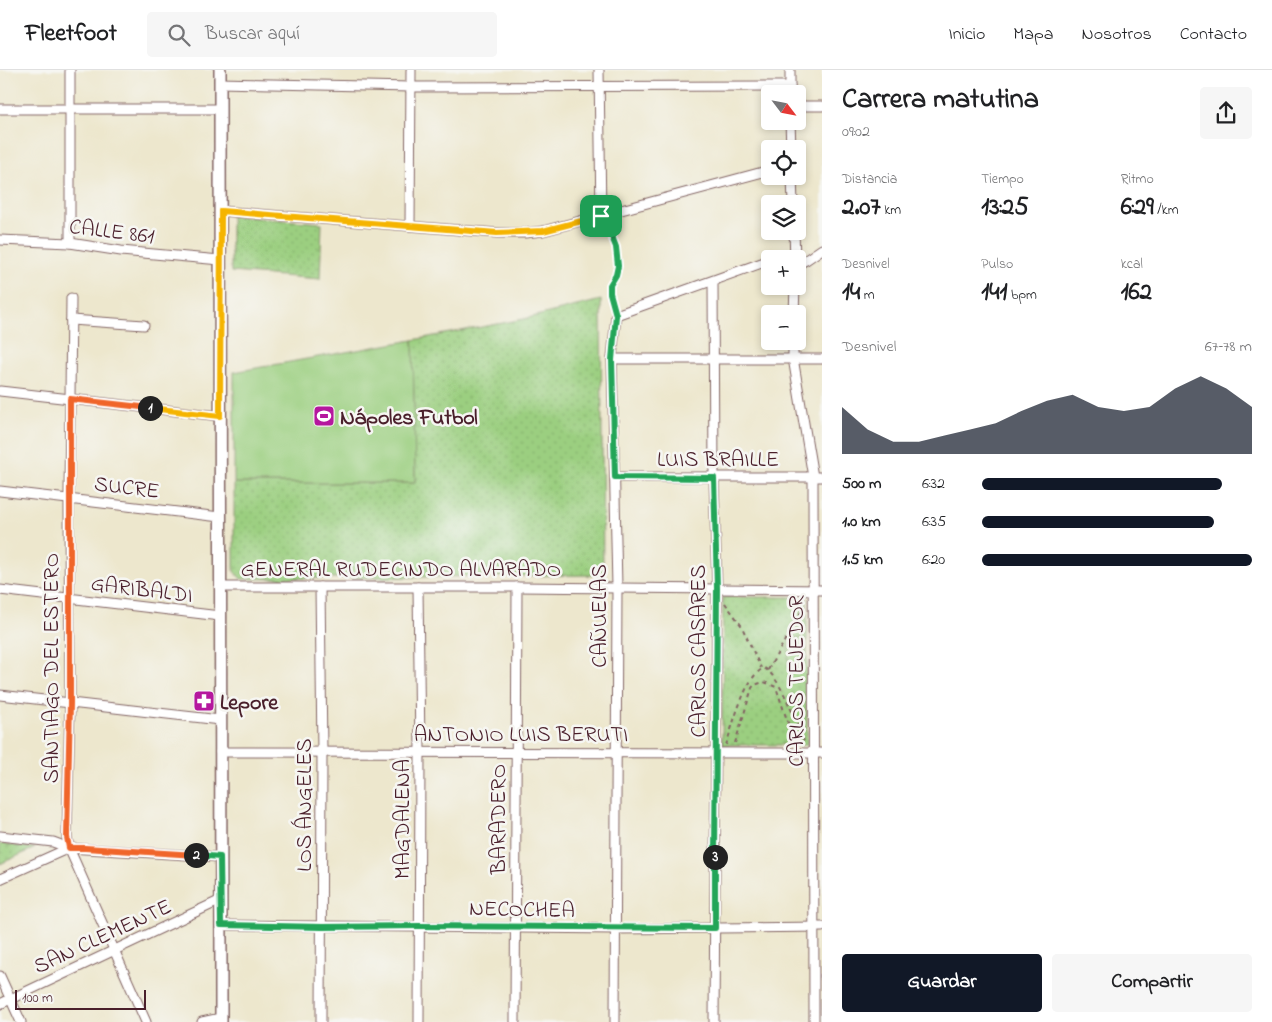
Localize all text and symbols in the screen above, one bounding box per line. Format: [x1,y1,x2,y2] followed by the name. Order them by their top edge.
[147,12,497,57] search box
[25,17,117,52] text: Fleetfoot
[165,21,193,49] icon: search
[205,21,300,48] text: Buscar aquí
[948,22,985,48] text: Inicio
[1013,22,1054,48] text: Mapa
[1082,22,1152,48] text: Nosotros
[1180,22,1247,48] text: Contacto
[842,80,1039,121] text: Carrera matutina
[761,85,806,130] north arrow
[761,85,806,350] map controls
[1200,87,1252,139] button: share
[842,120,870,144] text: 09:02
[761,140,806,185] button: locate
[842,169,897,190] text: Distancia
[981,169,1024,190] text: Tiempo
[1121,169,1154,190] text: Ritmo
[842,190,881,226] text: 2.07
[981,190,1028,226] text: 13:25
[1121,190,1154,226] text: 6:29
[580,195,622,237] pin
[761,195,806,240] button: layers
[881,200,901,221] text: km
[1154,200,1179,221] text: /km
[587,202,615,230] icon: arrive
[67,212,156,254] street label: CALLE 861
[761,250,806,295] button: +
[842,254,890,275] text: Desnivel
[981,254,1013,275] text: Pulso
[1121,254,1143,275] text: kcal
[842,275,860,311] text: 14
[981,275,1008,311] text: 141
[1121,275,1152,311] text: 162
[860,285,875,306] text: m
[1008,285,1037,306] text: bpm
[761,305,806,350] button: −
[842,335,896,359] text: Desnivel
[1205,335,1252,359] text: 67–78 m
[138,396,162,420] pin: 1
[148,398,153,419] text: 1
[340,403,478,435] place label: Nápoles Futbol
[312,404,336,428] sports icon: Nápoles Futbol
[657,445,779,477] street label: LUIS BRAILLE
[92,469,161,509] street label: SUCRE
[842,472,881,496] text: 500 m
[922,472,945,496] text: 6:32
[842,510,881,534] text: 1.0 km
[922,510,946,534] text: 6:35
[842,548,883,572] text: 1.5 km
[922,548,945,572] text: 6:20
[37,553,69,783] street label: SANTIAGO DEL ESTERO
[241,555,561,587] street label: GENERAL RUDECINDO ALVARADO
[585,564,617,668] street label: CAÑUELAS
[684,565,716,737] street label: CARLOS CASARES
[89,569,194,613] street label: GARIBALDI
[782,594,814,767] street label: CARLOS TEJEDOR
[220,688,279,720] place label: Lepore
[192,689,216,713] pharmacy icon: Lepore
[414,720,628,752] street label: ANTONIO LUIS BERUTI
[290,738,322,872] street label: LOS ÁNGELES
[388,759,420,879] street label: MAGDALENA
[484,764,516,875] street label: BARADERO
[184,842,208,868] pin: 2
[702,844,728,870] pin: 3
[193,845,200,866] text: 2
[713,847,718,868] text: 3
[29,892,178,984] street label: SAN CLEMENTE
[469,894,575,928] street label: NECOCHEA
[842,954,1042,1012] button: Guardar
[1052,954,1252,1012] button: Compartir
[15,987,146,1010] scale bar
[22,988,53,1009] text: 100 m

